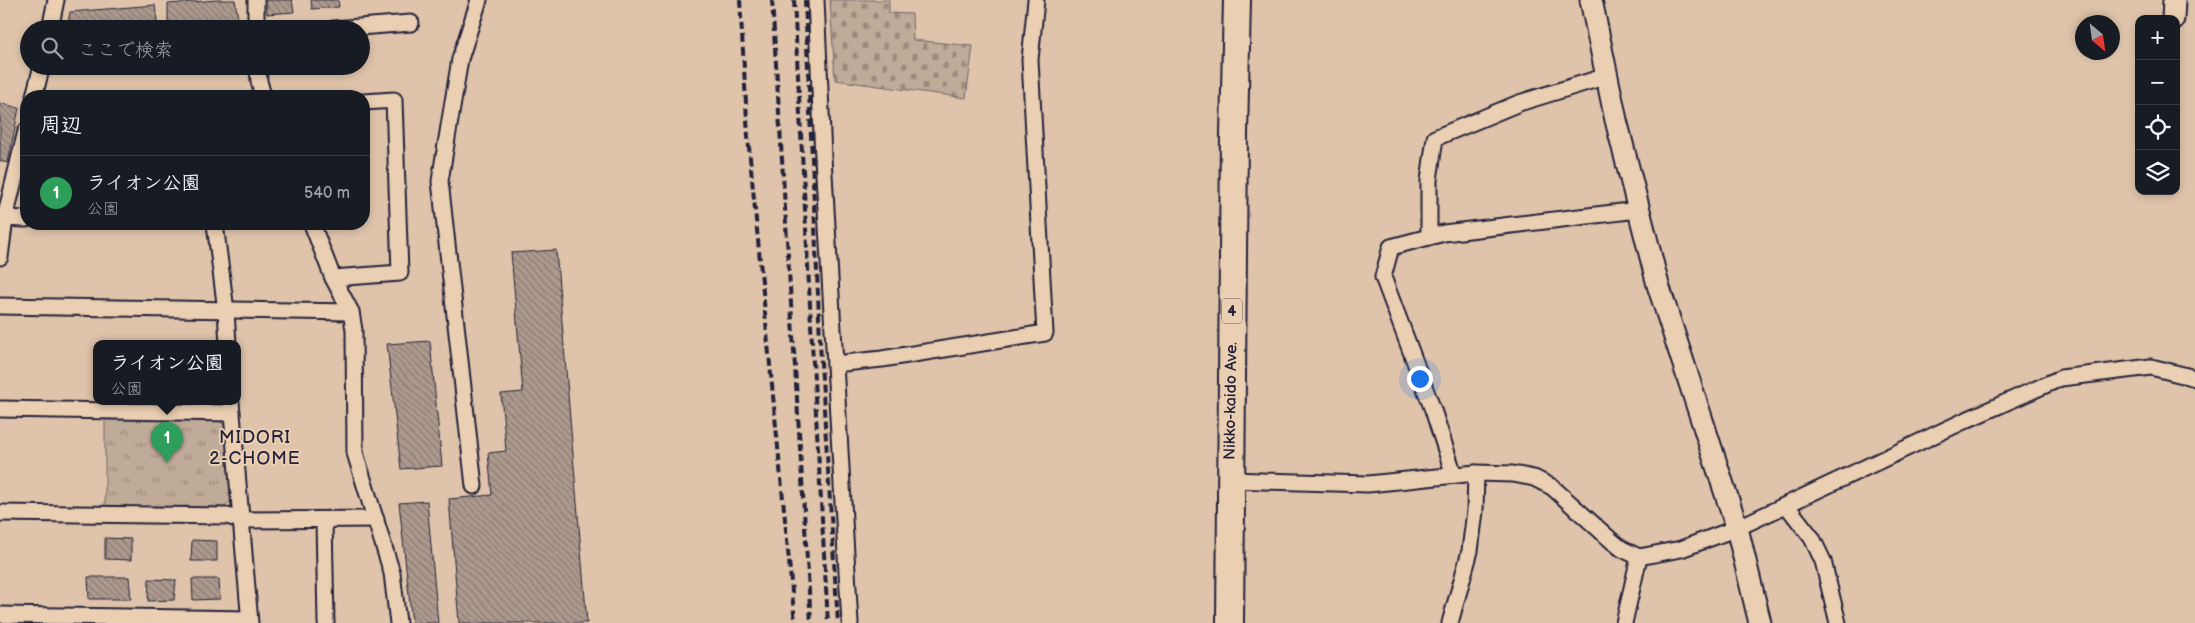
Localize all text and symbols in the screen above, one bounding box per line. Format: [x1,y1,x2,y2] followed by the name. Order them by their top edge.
[2075,15,2120,60] north arrow
[2135,15,2180,195] map controls
[2135,15,2180,60] button: +
[20,20,370,75] search box
[38,34,66,62] icon: search
[78,39,173,62] text: ここで検索
[2135,60,2180,105] button: −
[2135,105,2180,150] button: locate
[40,113,82,138] text: 周辺
[2135,150,2180,195] button: layers
[87,172,200,195] text: ライオン公園
[53,184,59,203] text: 1
[304,184,350,203] text: 540 m
[87,200,119,219] text: 公園
[1222,298,1242,324] road number: 4
[93,340,241,405] popup
[1220,342,1242,460] street label: Nikko-kaido Ave.
[110,352,224,375] text: ライオン公園
[1407,366,1433,392] your location
[110,380,142,399] text: 公園
[151,422,183,463] pin: 1
[209,427,301,469] district label: MIDORI 2-CHOME

